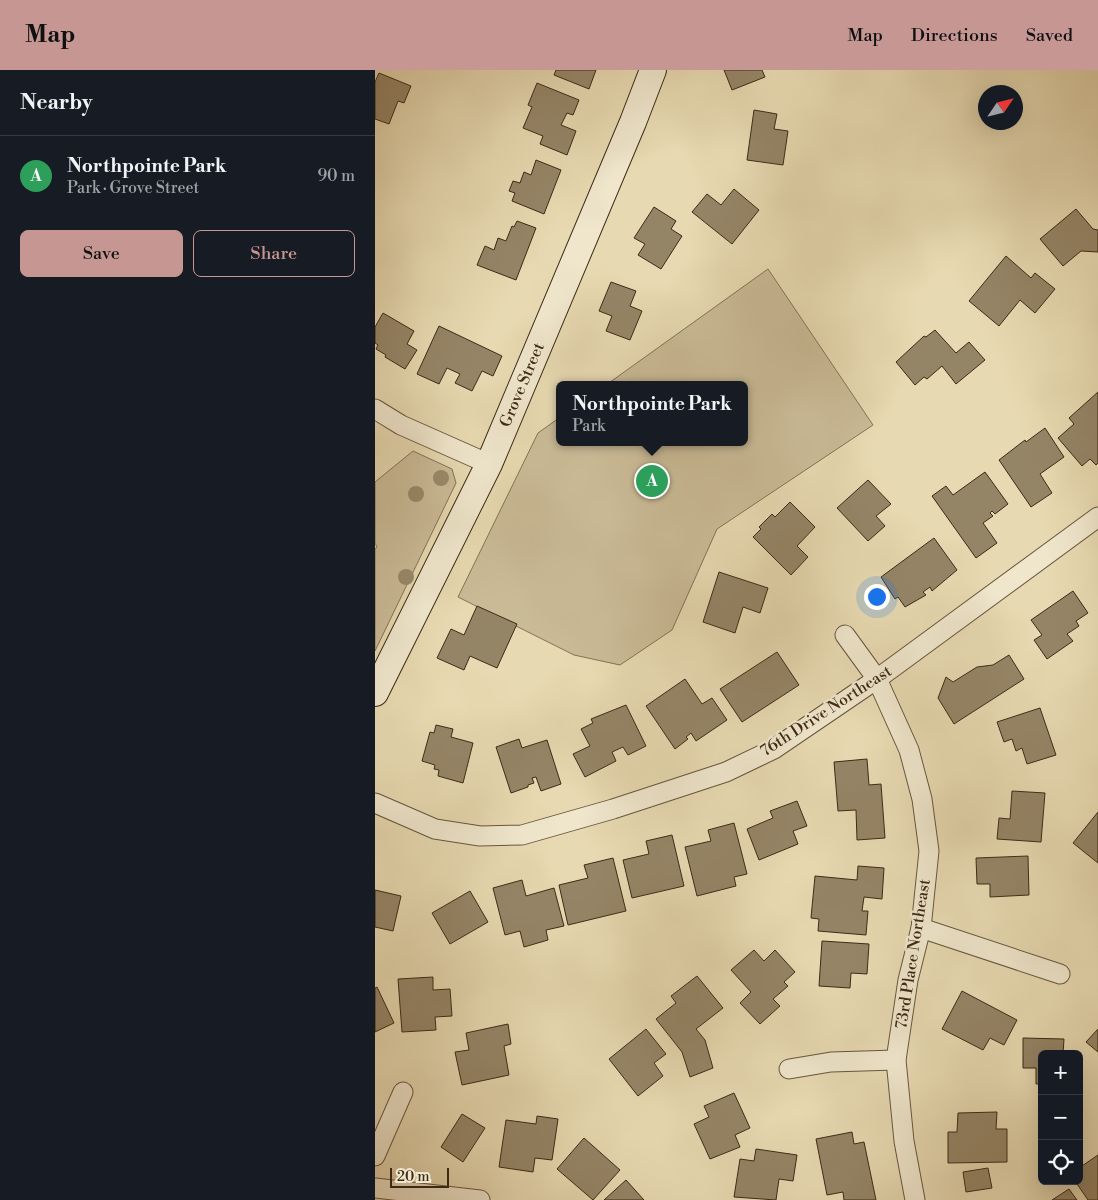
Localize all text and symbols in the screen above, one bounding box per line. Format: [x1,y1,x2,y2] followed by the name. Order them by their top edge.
[25,20,75,50] text: Map
[847,24,883,47] text: Map
[911,24,998,47] text: Directions
[1026,24,1073,47] text: Saved
[978,85,1023,130] north arrow
[20,90,93,116] text: Nearby
[67,154,227,178] text: Northpointe Park
[30,166,42,186] text: A
[317,166,355,186] text: 90 m
[67,178,199,198] text: Park · Grove Street
[20,230,183,277] button: Save
[193,230,355,277] button: Share
[495,339,549,430] street label: Grove Street
[556,381,748,446] popup
[572,392,732,416] text: Northpointe Park
[572,416,605,436] text: Park
[636,462,668,500] pin: A
[864,584,890,610] your location
[757,661,896,761] street label: 76th Drive Northeast
[891,877,935,1030] street label: 73rd Place Northeast
[1038,1050,1083,1185] map controls
[1038,1050,1083,1095] button: +
[1038,1095,1083,1140] button: −
[1038,1140,1083,1185] button: locate
[390,1165,449,1188] scale bar
[397,1168,429,1186] text: 20 m

